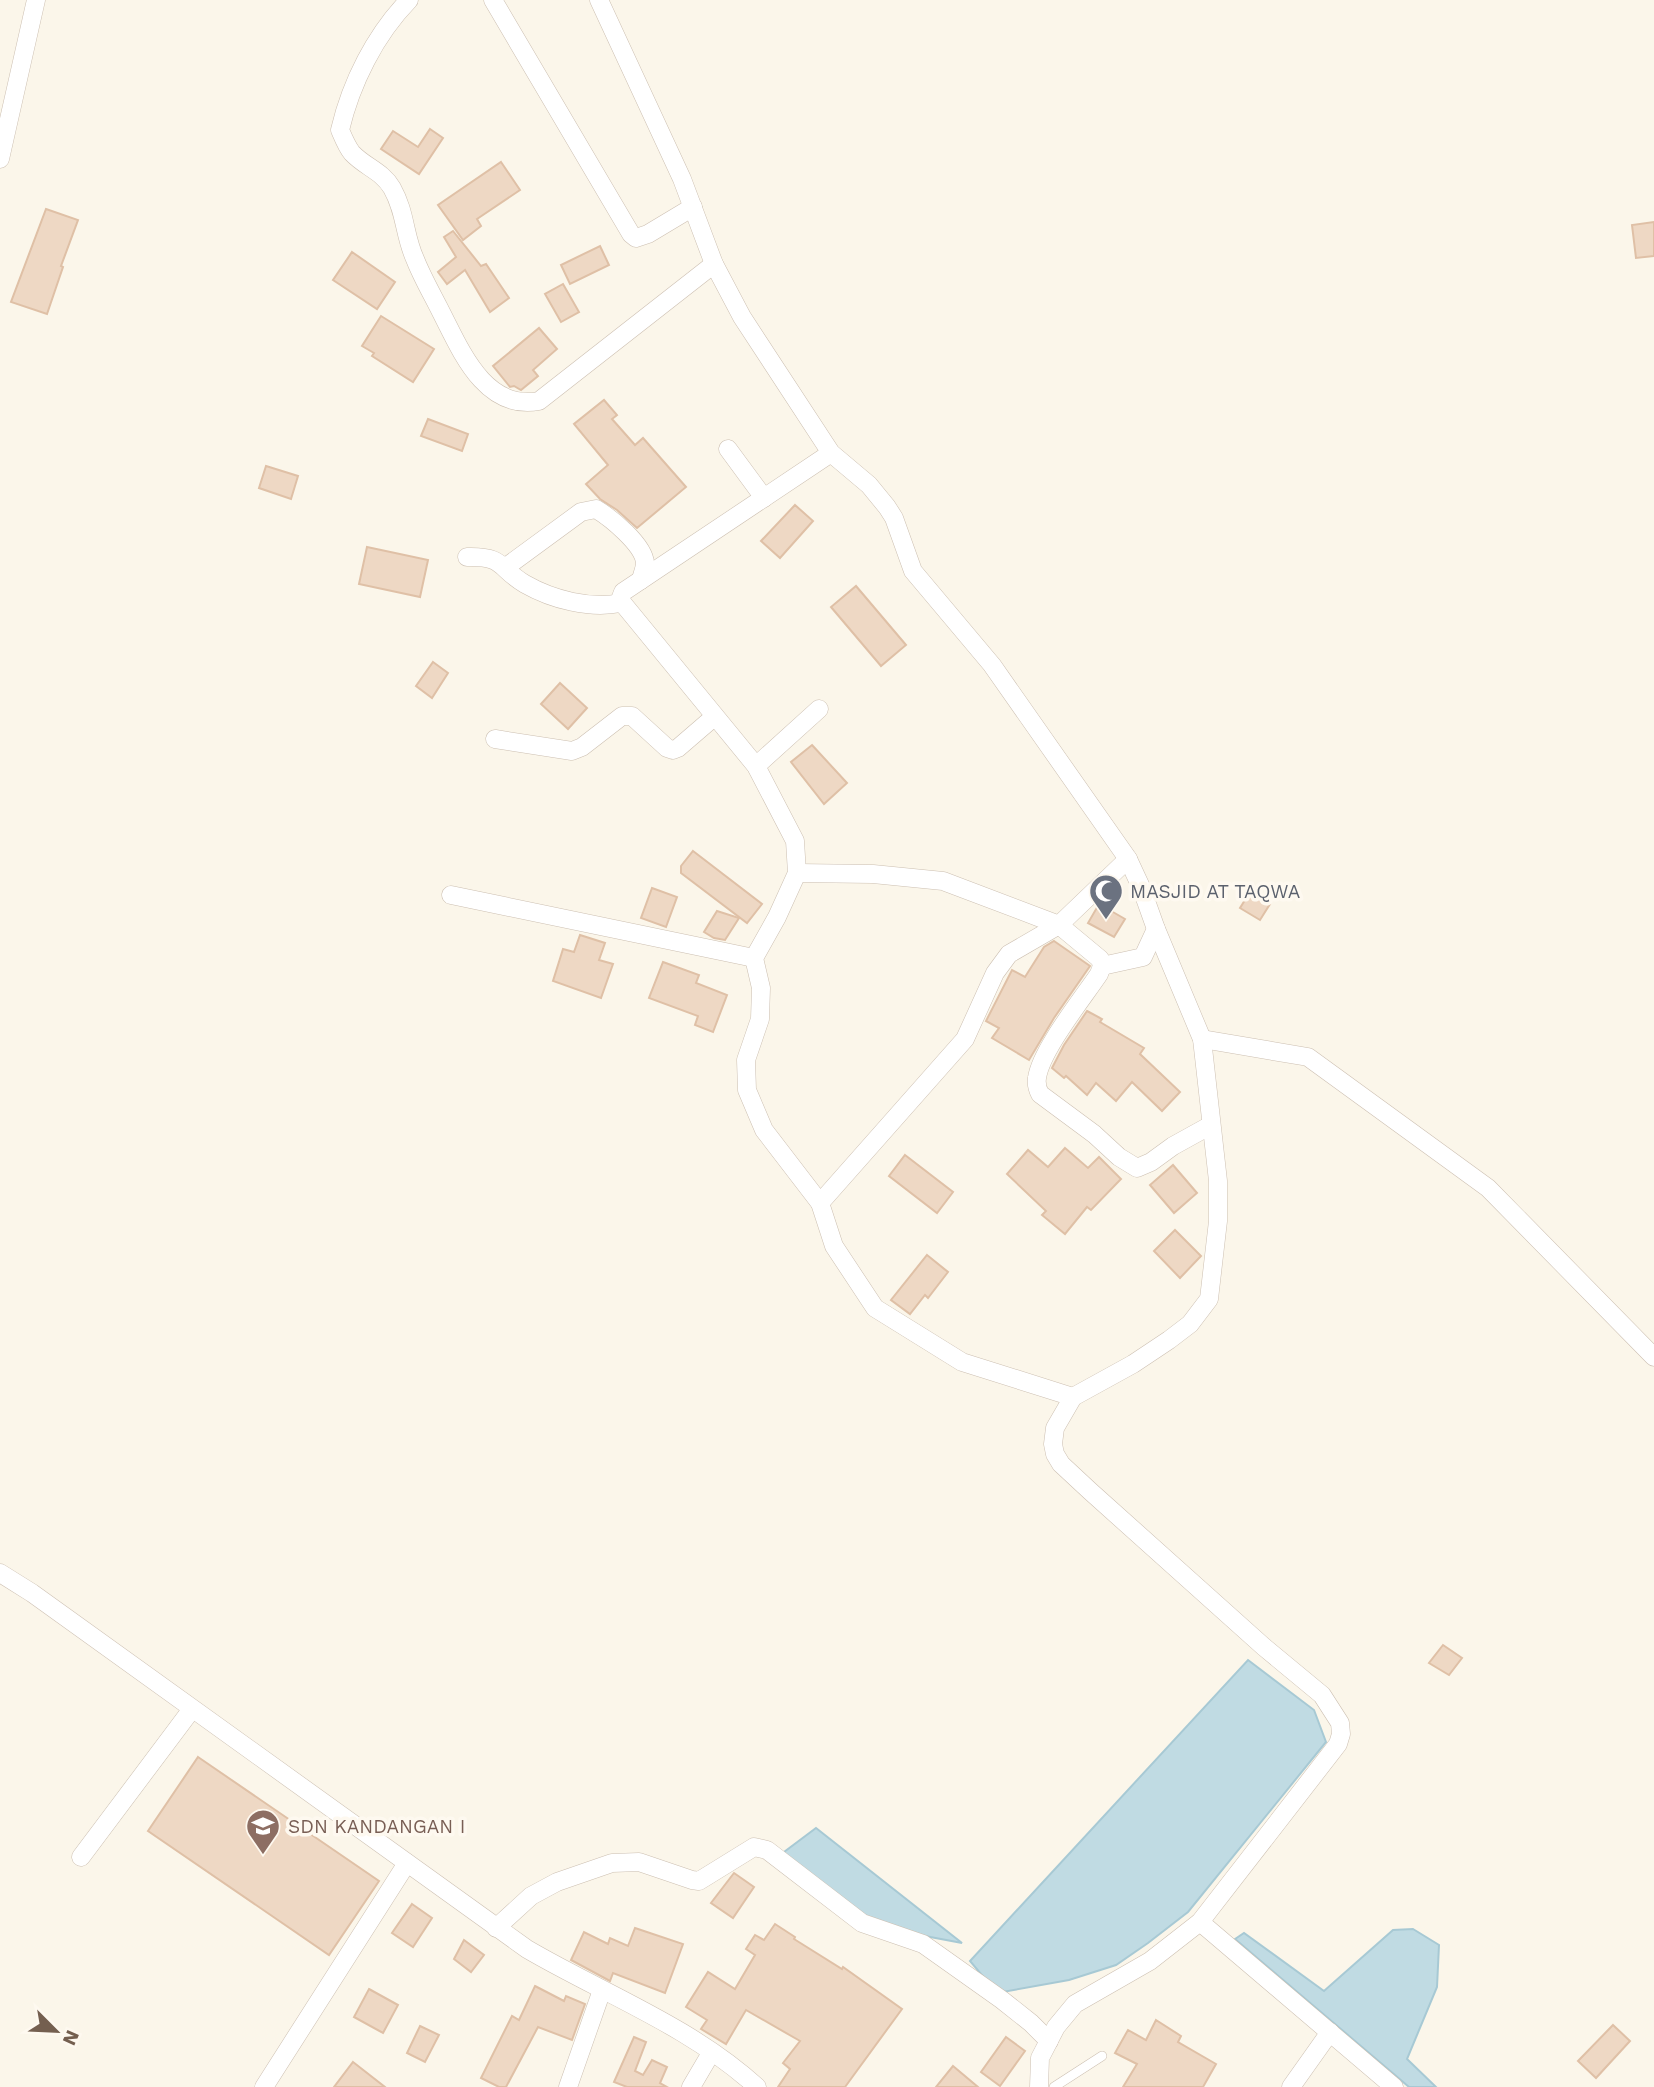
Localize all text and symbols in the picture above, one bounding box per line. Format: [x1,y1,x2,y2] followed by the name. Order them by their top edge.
[1087,872,1125,921] mosque icon: MASJID AT TAQWA
[1130,880,1301,903] place label: MASJID AT TAQWA
[244,1807,282,1856] school or university icon: SDN KANDANGAN I
[288,1815,465,1838] place label: SDN KANDANGAN I
[21,1996,91,2066] north arrow
[58,2027,84,2049] text: N

